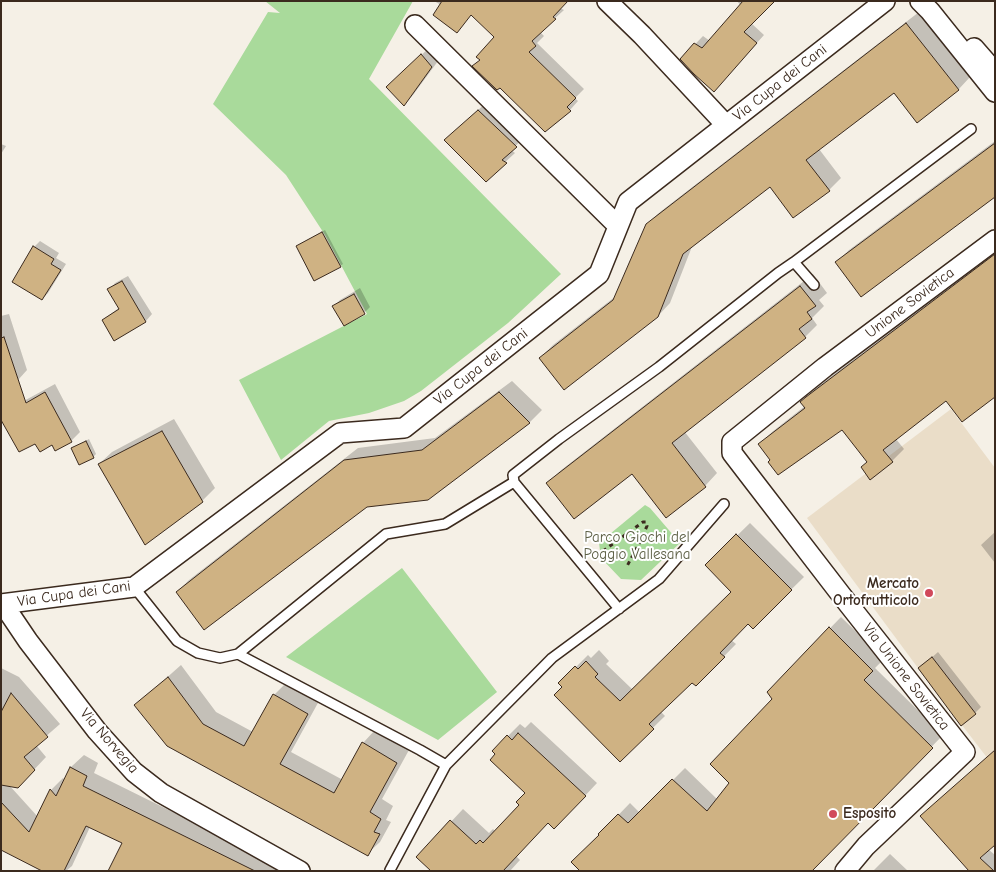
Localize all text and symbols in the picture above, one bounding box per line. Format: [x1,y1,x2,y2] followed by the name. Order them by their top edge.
[729,41,831,125] street label: Via Cupa dei Cani
[862,264,958,342] street label: Unione Sovietica
[430,325,532,409] street label: Via Cupa dei Cani
[584,529,690,564] park label: Parco Giochi del Poggio Vallesana
[833,575,919,610] place label: Mercato Ortofrutticolo
[16,577,132,611] street label: Via Cupa dei Cani
[923,587,935,599] marker: Mercato Ortofrutticolo
[859,620,953,734] street label: Via Unione Sovietica
[76,705,142,777] street label: Via Norvegia
[843,805,896,823] place label: Esposito
[827,808,839,820] marker: Esposito

